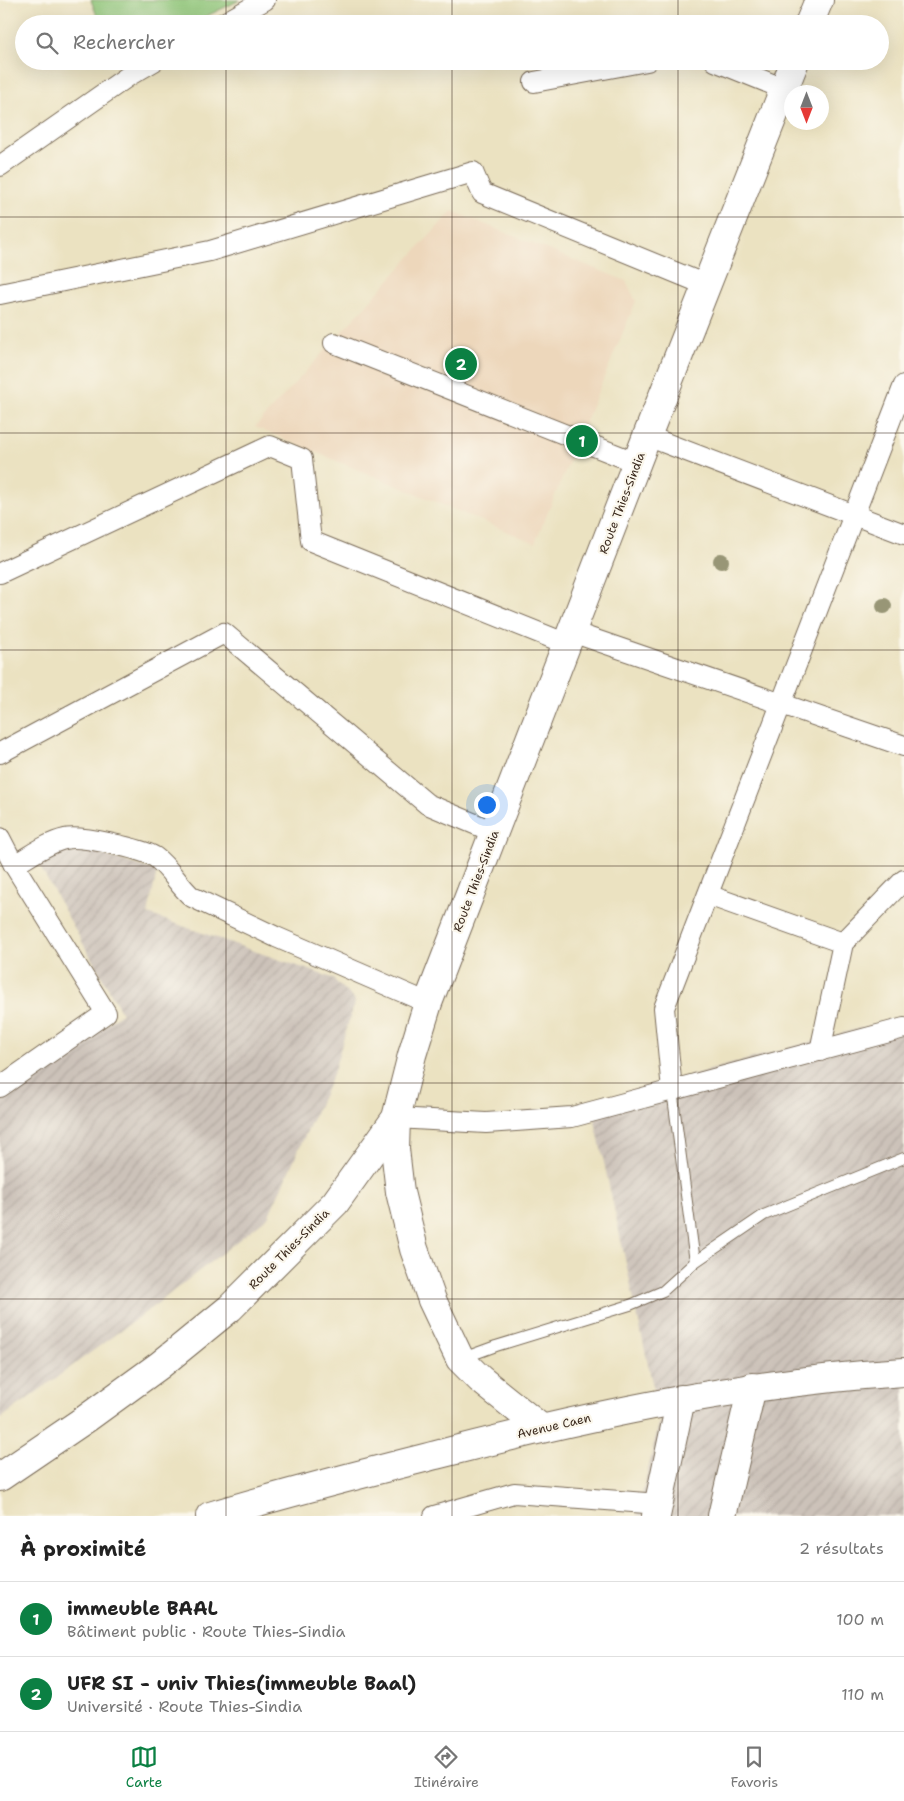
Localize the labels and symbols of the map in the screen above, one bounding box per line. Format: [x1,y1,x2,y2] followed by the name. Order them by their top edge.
[784,85,829,130] north arrow
[445,345,477,383] pin: 2
[566,422,598,460] pin: 1
[595,449,649,556] street label: Route Thies-Sindia
[474,792,500,818] your location
[449,827,503,934] street label: Route Thies-Sindia
[245,1205,333,1293] street label: Route Thies-Sindia
[516,1410,592,1442] street label: Avenue Caen

